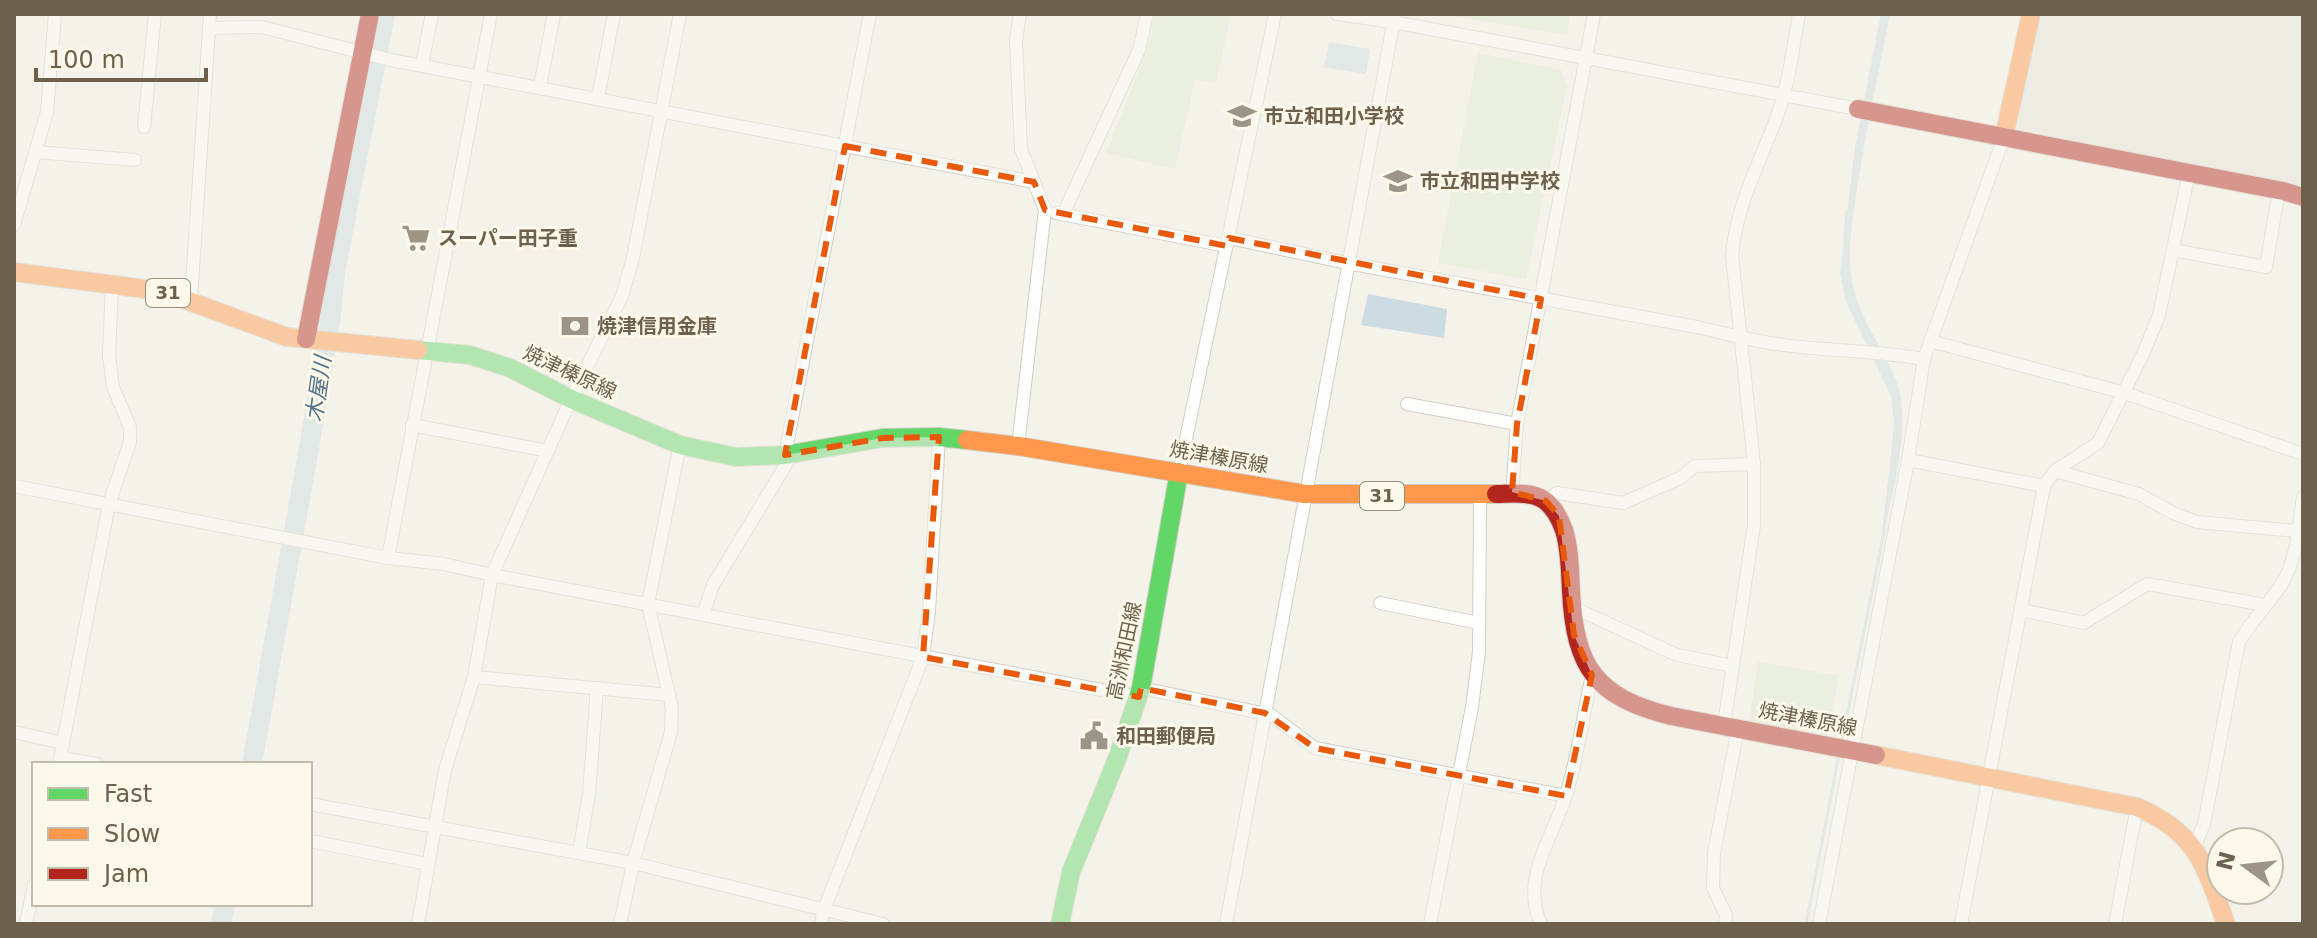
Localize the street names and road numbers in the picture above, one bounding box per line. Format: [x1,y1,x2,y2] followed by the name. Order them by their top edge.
[146,279,190,307] road number: 31
[520,340,620,404] street label: 焼津榛原線
[1168,436,1270,478] street label: 焼津榛原線
[1360,482,1404,510] road number: 31
[1102,600,1146,702] street label: 高洲和田線
[1757,698,1859,740] street label: 焼津榛原線

